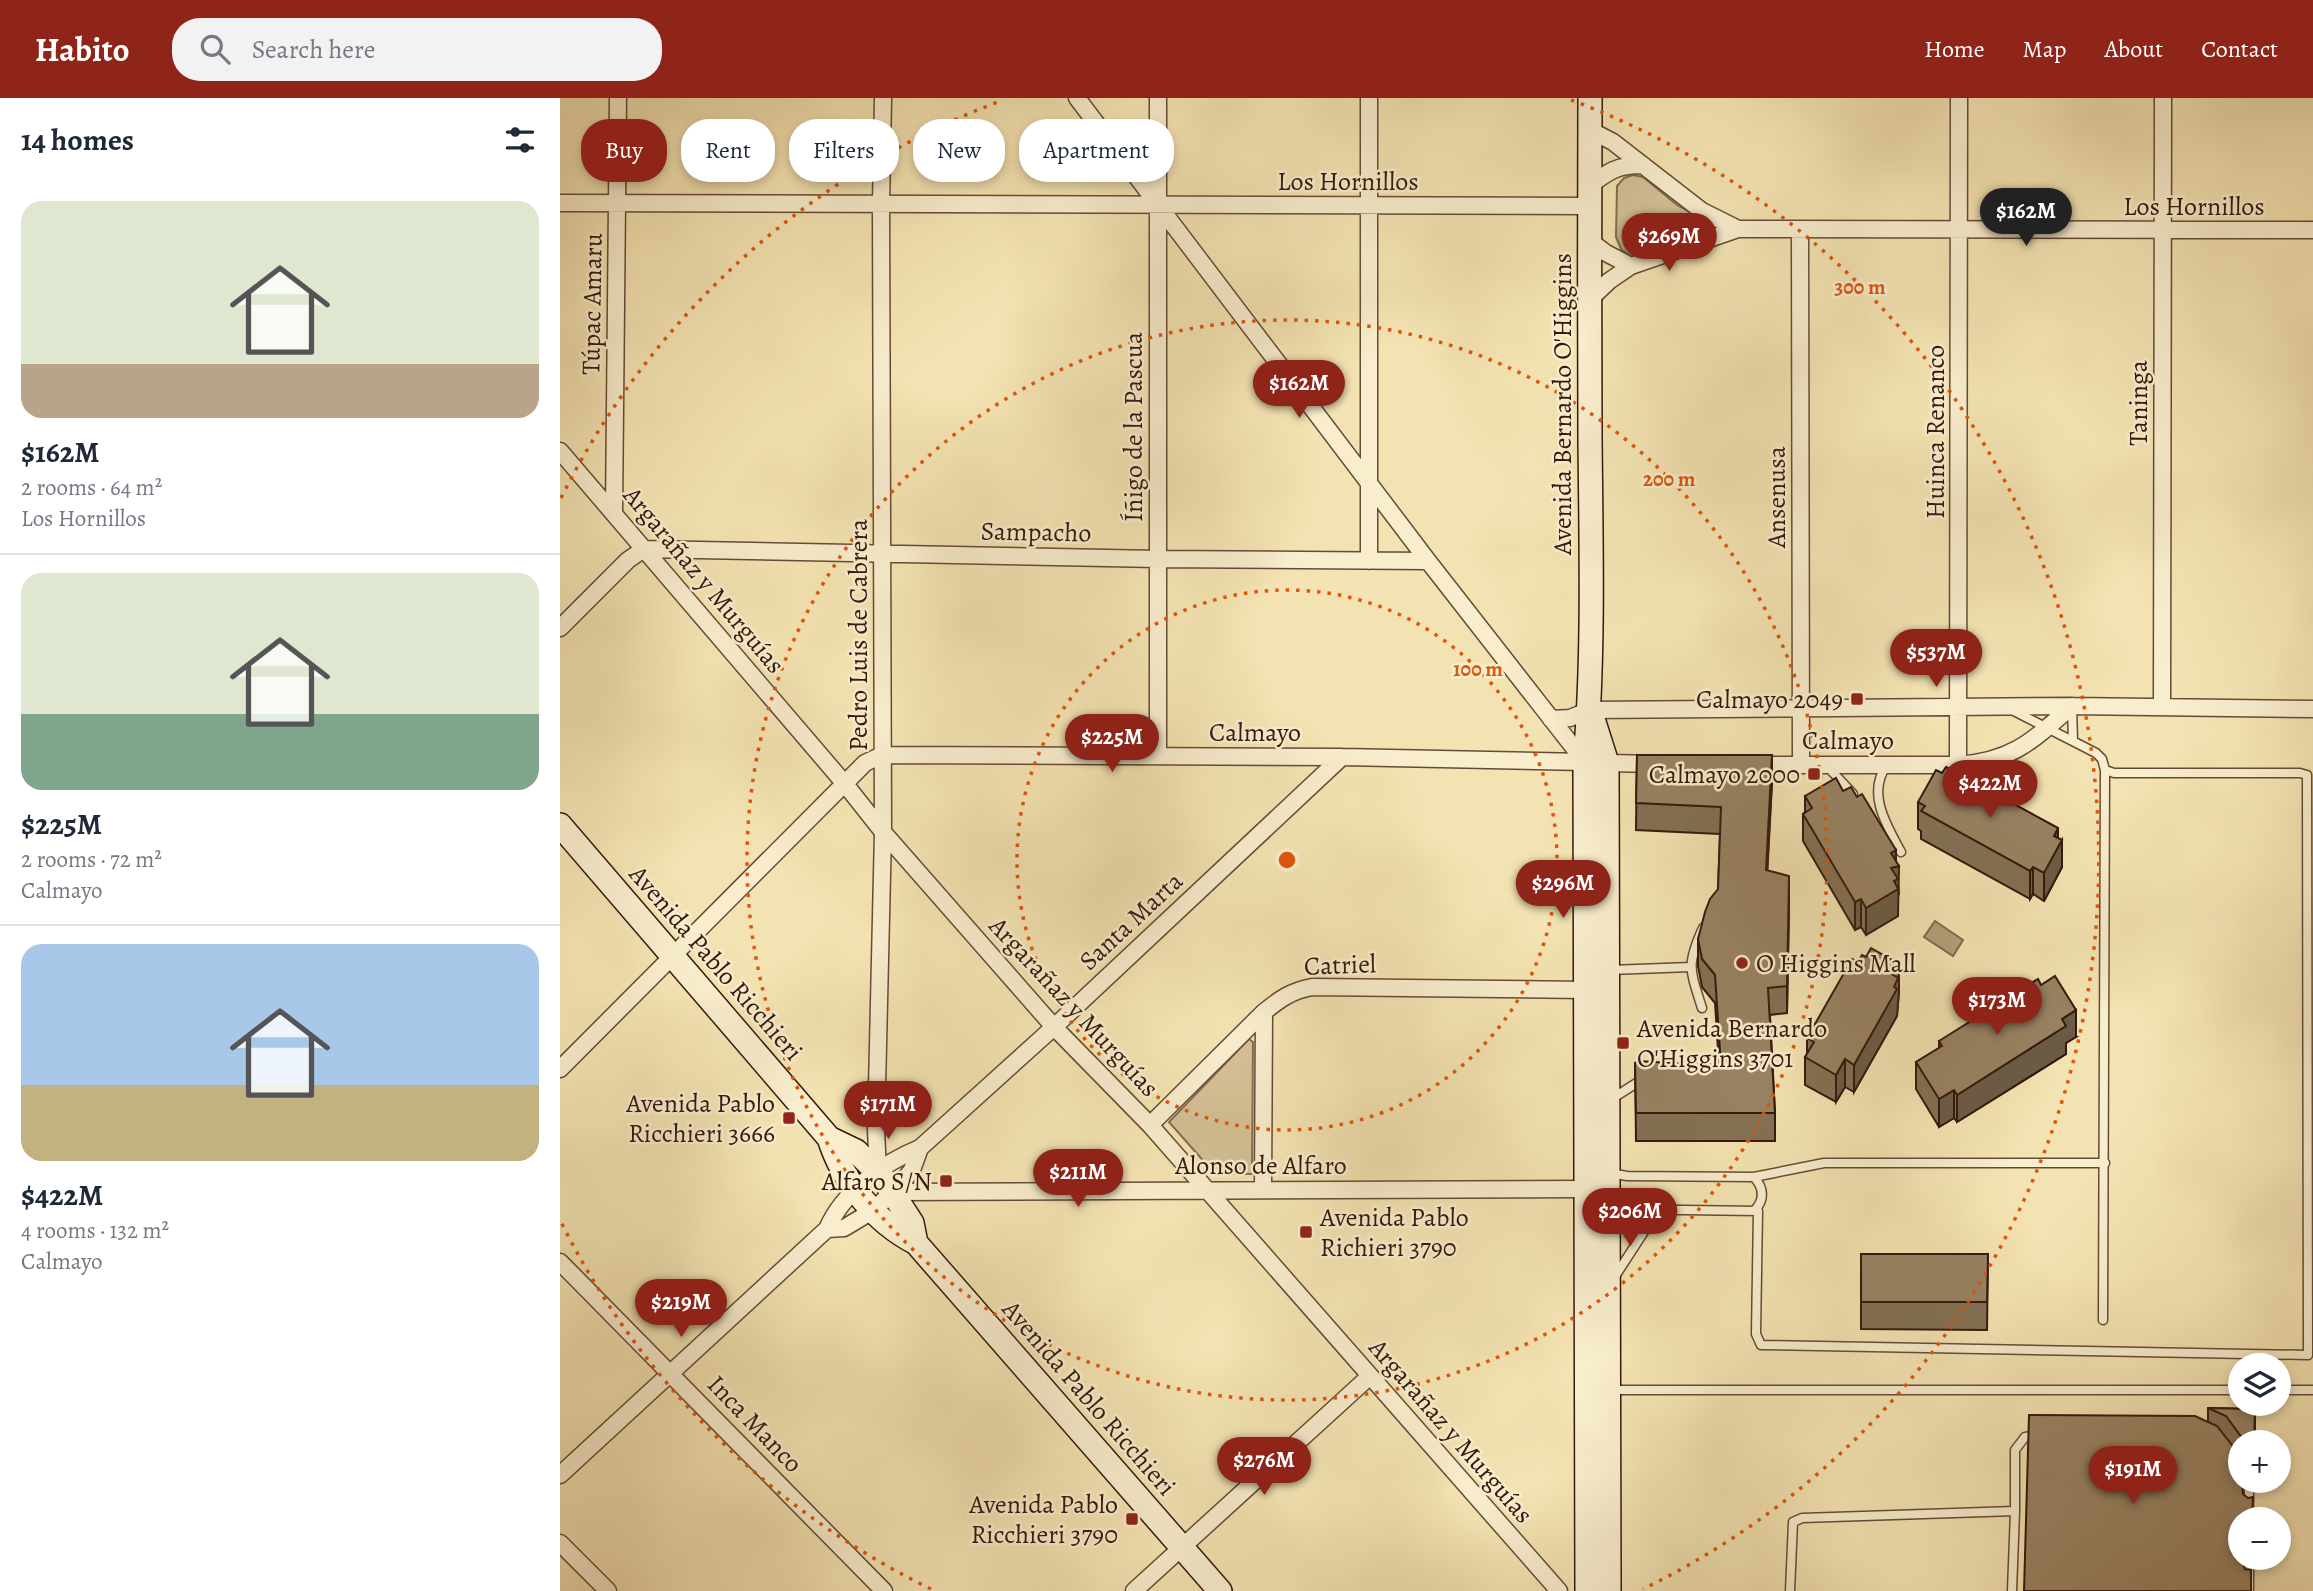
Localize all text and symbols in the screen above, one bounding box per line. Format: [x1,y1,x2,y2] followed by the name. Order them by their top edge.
[172,18,662,81] search box
[35,27,130,72] text: Habito
[196,30,234,68] icon: search
[252,32,375,67] text: Search here
[1924,33,1985,65] text: Home
[2023,33,2067,65] text: Map
[2105,33,2163,65] text: About
[2201,33,2278,65] text: Contact
[581,119,667,182] chip: Buy
[681,119,775,182] chip: Rent
[789,119,899,182] chip: Filters
[913,119,1005,182] chip: New
[1019,119,1174,182] chip: Apartment
[21,120,134,160] text: 14 homes
[501,121,539,159] icon: filters
[1277,164,1419,199] street label: Los Hornillos
[1977,188,2075,248] pin: $162M
[2123,189,2265,224] street label: Los Hornillos
[1996,195,2056,226] text: $162M
[1620,214,1718,273] pin: $269M
[1638,220,1700,251] text: $269M
[573,232,611,375] street label: Túpac Amaru
[217,247,343,373] icon: home
[1545,253,1580,556] street label: Avenida Bernardo O'Higgins
[1834,273,1886,301] text: 300 m
[1116,332,1151,522] street label: Íñigo de la Pascua
[1918,345,1953,519] street label: Huinca Renanco
[1250,360,1348,420] pin: $162M
[2121,360,2156,446] street label: Taninga
[1269,367,1329,398] text: $162M
[21,432,99,472] text: $162M
[1759,446,1794,549] street label: Ansenusa
[1643,465,1696,493] text: 200 m
[21,472,162,503] text: 2 rooms · 64 m²
[615,478,793,681] street label: Argarañaz y Murguías
[21,503,146,534] text: Los Hornillos
[980,514,1092,550] street label: Sampacho
[841,519,876,751] street label: Pedro Luis de Cabrera
[217,619,343,745] icon: home
[1887,630,1985,689] pin: $537M
[1906,636,1966,667] text: $537M
[1453,655,1503,683] text: 100 m
[1696,682,1843,717] place label: Calmayo 2049
[1849,691,1865,707] marker: Calmayo 2049
[1063,714,1161,774] pin: $225M
[1209,715,1301,750] street label: Calmayo
[1081,721,1143,752] text: $225M
[1802,723,1894,758] street label: Calmayo
[1649,757,1800,792] place label: Calmayo 2000
[1941,760,2039,820] pin: $422M
[1806,766,1822,782] marker: Calmayo 2000
[1958,767,2022,798] text: $422M
[21,804,102,844] text: $225M
[21,844,162,875] text: 2 rooms · 72 m²
[1275,848,1299,872] centre of rings
[621,857,811,1068] street label: Avenida Pablo Ricchieri
[1514,860,1612,920] pin: $296M
[1072,864,1190,978] street label: Santa Marta
[1532,867,1594,898] text: $296M
[21,875,103,906] text: Calmayo
[981,909,1167,1105] street label: Argarañaz y Murguías
[1303,946,1377,984] street label: Catriel
[1756,946,1916,981] place label: O Higgins Mall
[1734,955,1750,971] marker: O Higgins Mall
[1948,978,2046,1037] pin: $173M
[1968,984,2026,1015] text: $173M
[217,990,343,1116] icon: home
[1636,1011,1827,1076] place label: Avenida Bernardo O'Higgins 3701
[1615,1035,1631,1051] marker: Avenida Bernardo O'Higgins 3701
[839,1082,937,1141] pin: $171M
[625,1086,775,1151] place label: Avenida Pablo Ricchieri 3666
[860,1088,916,1119] text: $171M
[781,1110,797,1126] marker: Avenida Pablo Ricchieri 3666
[1174,1148,1347,1183] street label: Alonso de Alfaro
[1029,1150,1127,1209] pin: $211M
[1049,1156,1107,1187] text: $211M
[821,1164,932,1199] place label: Alfaro S/N
[938,1173,954,1189] marker: Alfaro S/N
[21,1175,103,1215] text: $422M
[1581,1188,1679,1248] pin: $206M
[1598,1195,1662,1226] text: $206M
[1319,1200,1469,1265] place label: Avenida Pablo Richieri 3790
[21,1215,169,1246] text: 4 rooms · 132 m²
[1298,1224,1314,1240] marker: Avenida Pablo Richieri 3790
[21,1246,103,1277] text: Calmayo
[632,1280,730,1339] pin: $219M
[651,1286,711,1317] text: $219M
[994,1292,1184,1503] street label: Avenida Pablo Ricchieri
[1360,1330,1541,1531] street label: Argarañaz y Murguías
[2228,1353,2291,1570] map controls
[2228,1353,2291,1416] button: layers
[700,1368,810,1480] street label: Inca Manco
[2228,1430,2291,1493] button: +
[1215,1438,1313,1497] pin: $276M
[1233,1444,1295,1475] text: $276M
[2084,1446,2182,1506] pin: $191M
[2104,1453,2162,1484] text: $191M
[968,1487,1118,1552] place label: Avenida Pablo Ricchieri 3790
[2228,1507,2291,1570] button: −
[1124,1511,1140,1527] marker: Avenida Pablo Ricchieri 3790

